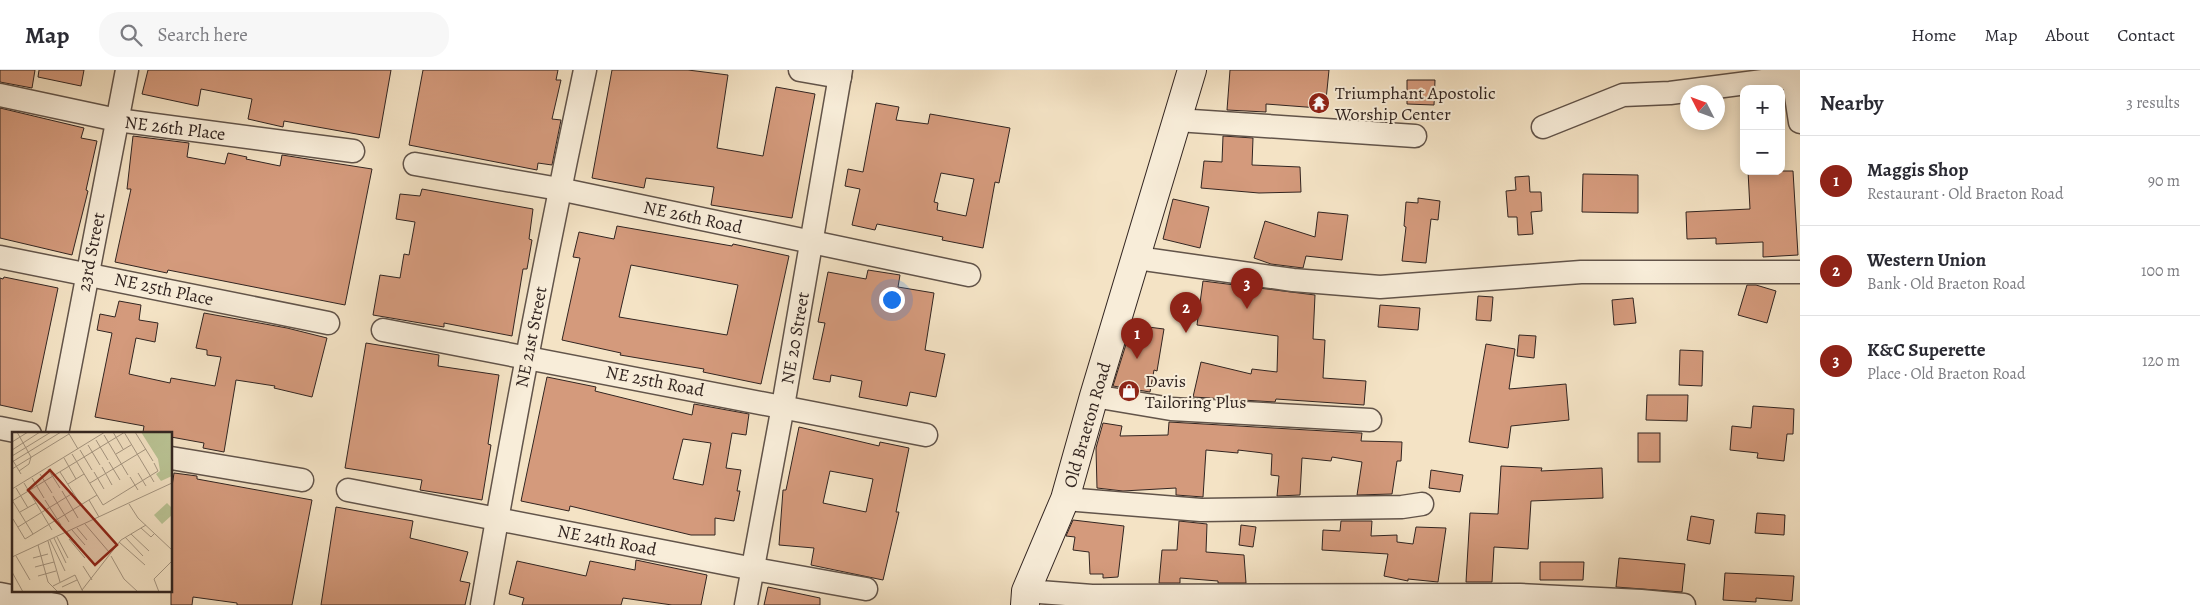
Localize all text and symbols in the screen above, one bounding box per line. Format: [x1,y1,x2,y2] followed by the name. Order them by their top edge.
[99,12,449,57] search box
[25,19,69,51] text: Map
[117,21,145,49] icon: search
[157,22,248,48] text: Search here
[1911,23,1956,47] text: Home
[1984,23,2017,47] text: Map
[2045,23,2089,47] text: About
[2117,23,2175,47] text: Contact
[1334,81,1496,126] place label: Triumphant Apostolic Worship Center
[1680,85,1725,130] north arrow
[1740,85,1785,175] map controls
[1740,85,1785,130] button: +
[1820,89,1883,117] text: Nearby
[1307,91,1331,115] temple icon: Triumphant Apostolic Worship Center
[2126,92,2180,114] text: 3 results
[123,110,227,146] street label: NE 26th Place
[1740,130,1785,175] button: −
[1867,157,1968,183] text: Maggis Shop
[1833,170,1839,192] text: 1
[2148,170,2180,192] text: 90 m
[1867,183,2063,205] text: Restaurant · Old Braeton Road
[641,195,745,239] street label: NE 26th Road
[72,210,110,294] street label: 23rd Street
[1867,247,1986,273] text: Western Union
[1832,260,1840,282] text: 2
[2141,260,2180,282] text: 100 m
[112,267,216,311] street label: NE 25th Place
[1231,268,1263,309] pin: 3
[1867,273,2025,295] text: Bank · Old Braeton Road
[509,284,553,390] street label: NE 21st Street
[879,287,905,313] your location
[775,290,815,386] street label: NE 20 Street
[1170,292,1202,333] pin: 2
[1121,318,1153,359] pin: 1
[1867,337,1986,363] text: K&C Superette
[1833,350,1839,372] text: 3
[2142,350,2180,372] text: 120 m
[1058,359,1116,491] street label: Old Braeton Road
[604,360,707,402] street label: NE 25th Road
[1867,363,2026,385] text: Place · Old Braeton Road
[1145,369,1246,414] place label: Davis Tailoring Plus
[1117,379,1141,403] shop icon: Davis Tailoring Plus
[12,432,172,592] inset map
[555,519,659,561] street label: NE 24th Road

